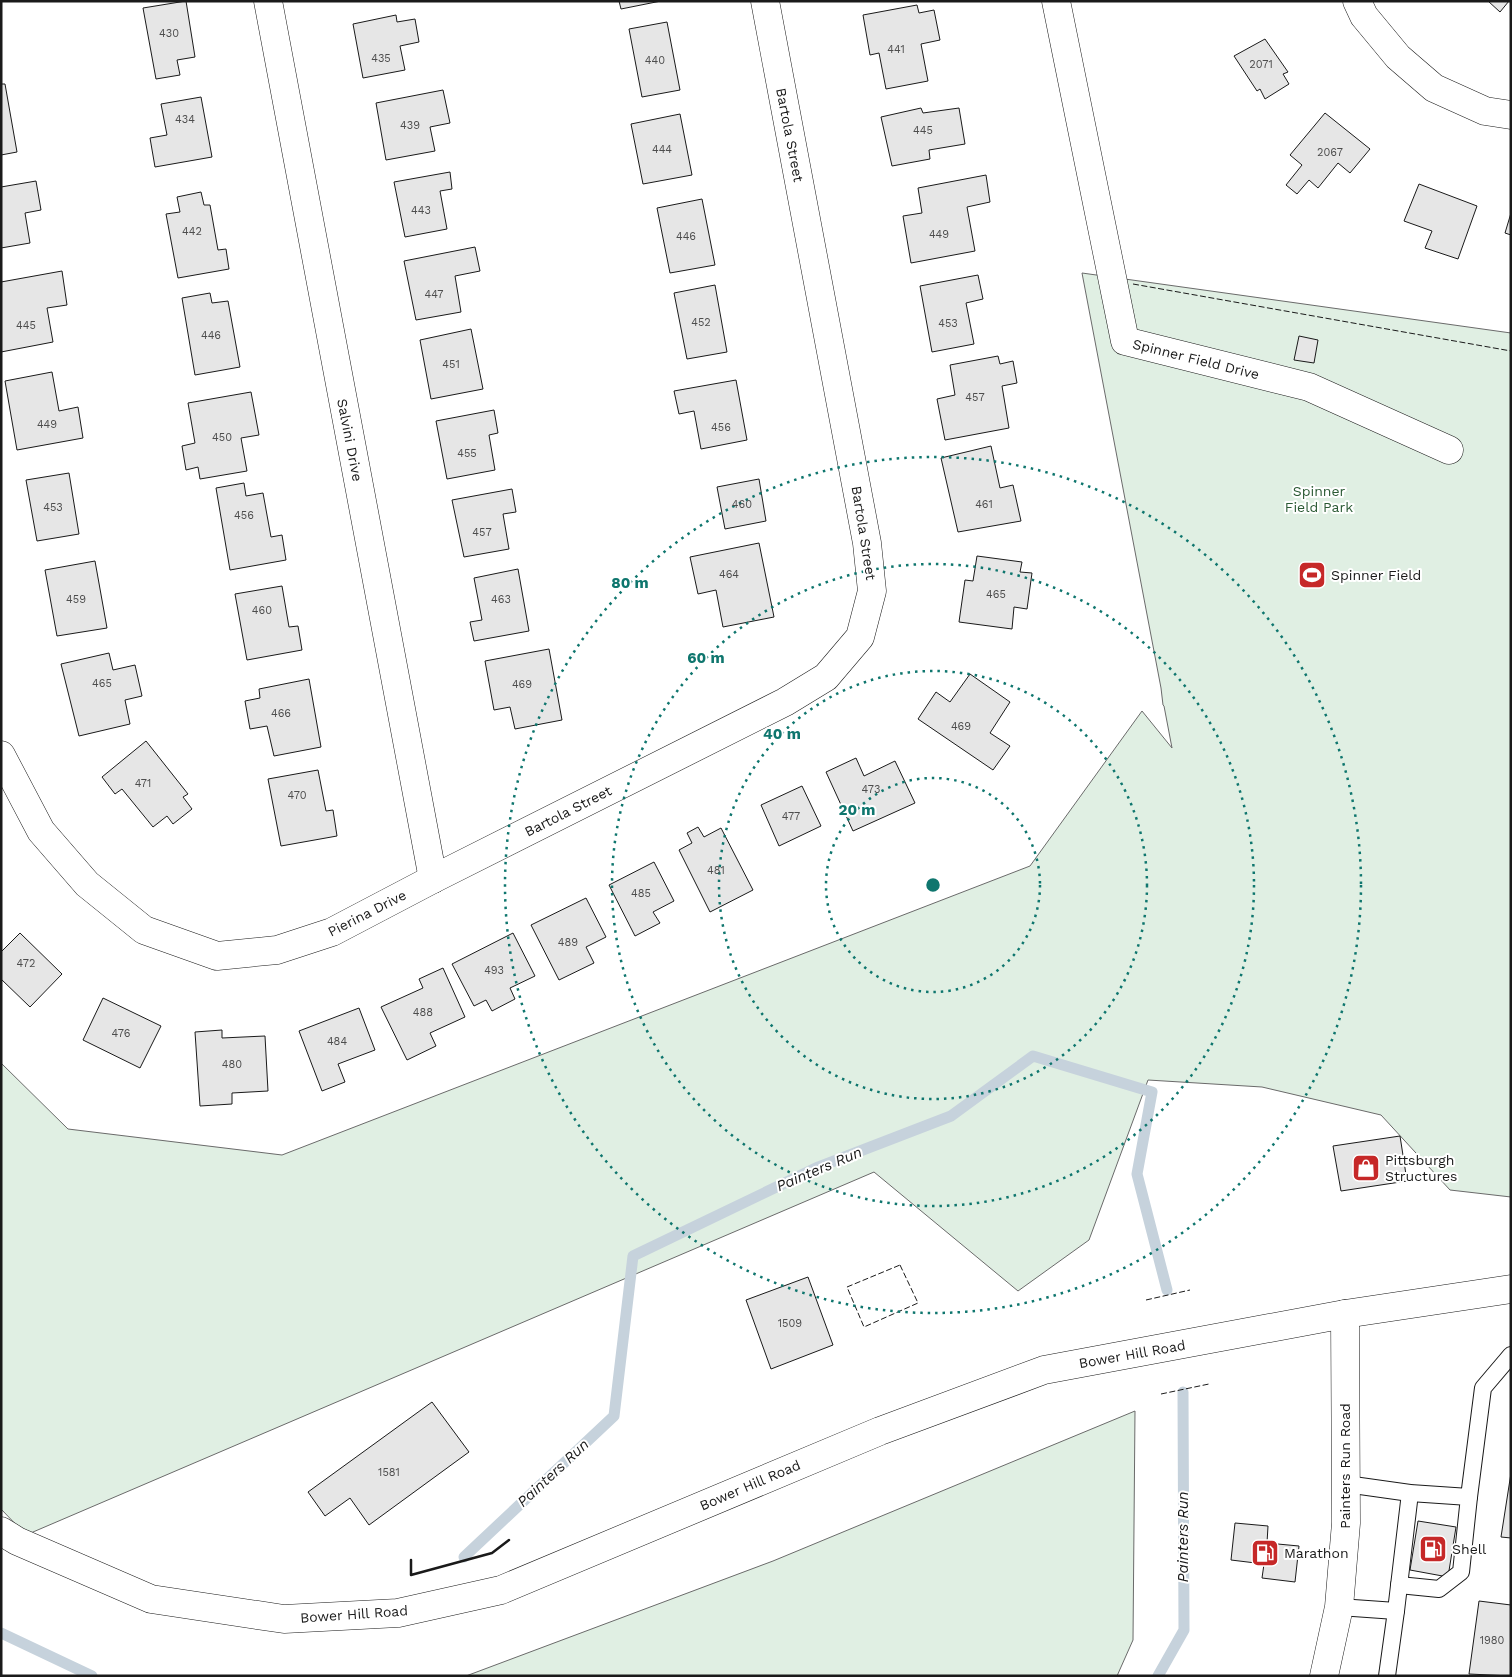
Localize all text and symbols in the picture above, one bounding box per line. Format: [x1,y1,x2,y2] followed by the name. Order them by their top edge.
[159,27,179,40] house number: 430
[887,43,905,56] house number: 441
[371,52,391,65] house number: 435
[645,54,665,67] house number: 440
[1249,58,1273,71] house number: 2071
[773,87,807,183] street label: Bartola Street
[175,113,195,126] house number: 434
[400,119,420,132] house number: 439
[913,124,933,137] house number: 445
[652,143,672,156] house number: 444
[1317,146,1343,159] house number: 2067
[411,204,431,217] house number: 443
[182,225,202,238] house number: 442
[929,228,949,241] house number: 449
[676,230,696,243] house number: 446
[424,288,444,301] house number: 447
[691,316,711,329] house number: 452
[938,317,958,330] house number: 453
[16,319,36,332] house number: 445
[201,329,221,342] house number: 446
[1131,336,1261,382] street label: Spinner Field Drive
[442,358,460,371] house number: 451
[965,391,985,404] house number: 457
[334,397,366,483] street label: Salvini Drive
[37,418,57,431] house number: 449
[711,421,731,434] house number: 456
[212,431,232,444] house number: 450
[457,447,477,460] house number: 455
[1285,483,1353,515] park label: Spinner Field Park
[849,485,879,582] street label: Bartola Street
[732,498,752,511] house number: 460
[975,498,993,511] house number: 461
[43,501,63,514] house number: 453
[234,509,254,522] house number: 456
[472,526,492,539] house number: 457
[1297,560,1327,590] sports icon: Spinner Field
[1331,567,1421,583] place label: Spinner Field
[719,568,739,581] house number: 464
[611,574,649,592] text: 80 m
[986,588,1006,601] house number: 465
[66,593,86,606] house number: 459
[491,593,511,606] house number: 463
[252,604,272,617] house number: 460
[687,649,725,667] text: 60 m
[92,677,112,690] house number: 465
[512,678,532,691] house number: 469
[271,707,291,720] house number: 466
[951,720,971,733] house number: 469
[763,725,801,743] text: 40 m
[135,777,151,790] house number: 471
[522,782,614,840] street label: Bartola Street
[862,783,880,796] house number: 473
[288,789,307,802] house number: 470
[838,801,876,819] text: 20 m
[782,810,800,823] house number: 477
[707,864,725,877] house number: 481
[924,876,942,894] centre of rings
[325,886,409,940] street label: Pierina Drive
[631,887,651,900] house number: 485
[558,936,578,949] house number: 489
[17,957,35,970] house number: 472
[484,964,504,977] house number: 493
[413,1006,433,1019] house number: 488
[112,1027,131,1040] house number: 476
[327,1035,347,1048] house number: 484
[222,1058,242,1071] house number: 480
[773,1143,865,1195] water label: Painters Run
[1385,1152,1457,1184] place label: Pittsburgh Structures
[1351,1153,1381,1183] shop icon: Pittsburgh Structures
[778,1317,802,1330] house number: 1509
[1077,1337,1187,1371] street label: Bower Hill Road
[1337,1403,1353,1529] street label: Painters Run Road
[514,1435,592,1511] water label: Painters Run
[697,1457,803,1513] street label: Bower Hill Road
[378,1466,400,1479] house number: 1581
[1174,1491,1192,1583] water label: Painters Run
[1418,1534,1448,1564] fuel station icon: Shell
[1250,1538,1280,1568] fuel station icon: Marathon
[1452,1541,1487,1557] place label: Shell
[1284,1545,1349,1561] place label: Marathon
[300,1602,408,1626] street label: Bower Hill Road
[1480,1634,1505,1647] house number: 1980

